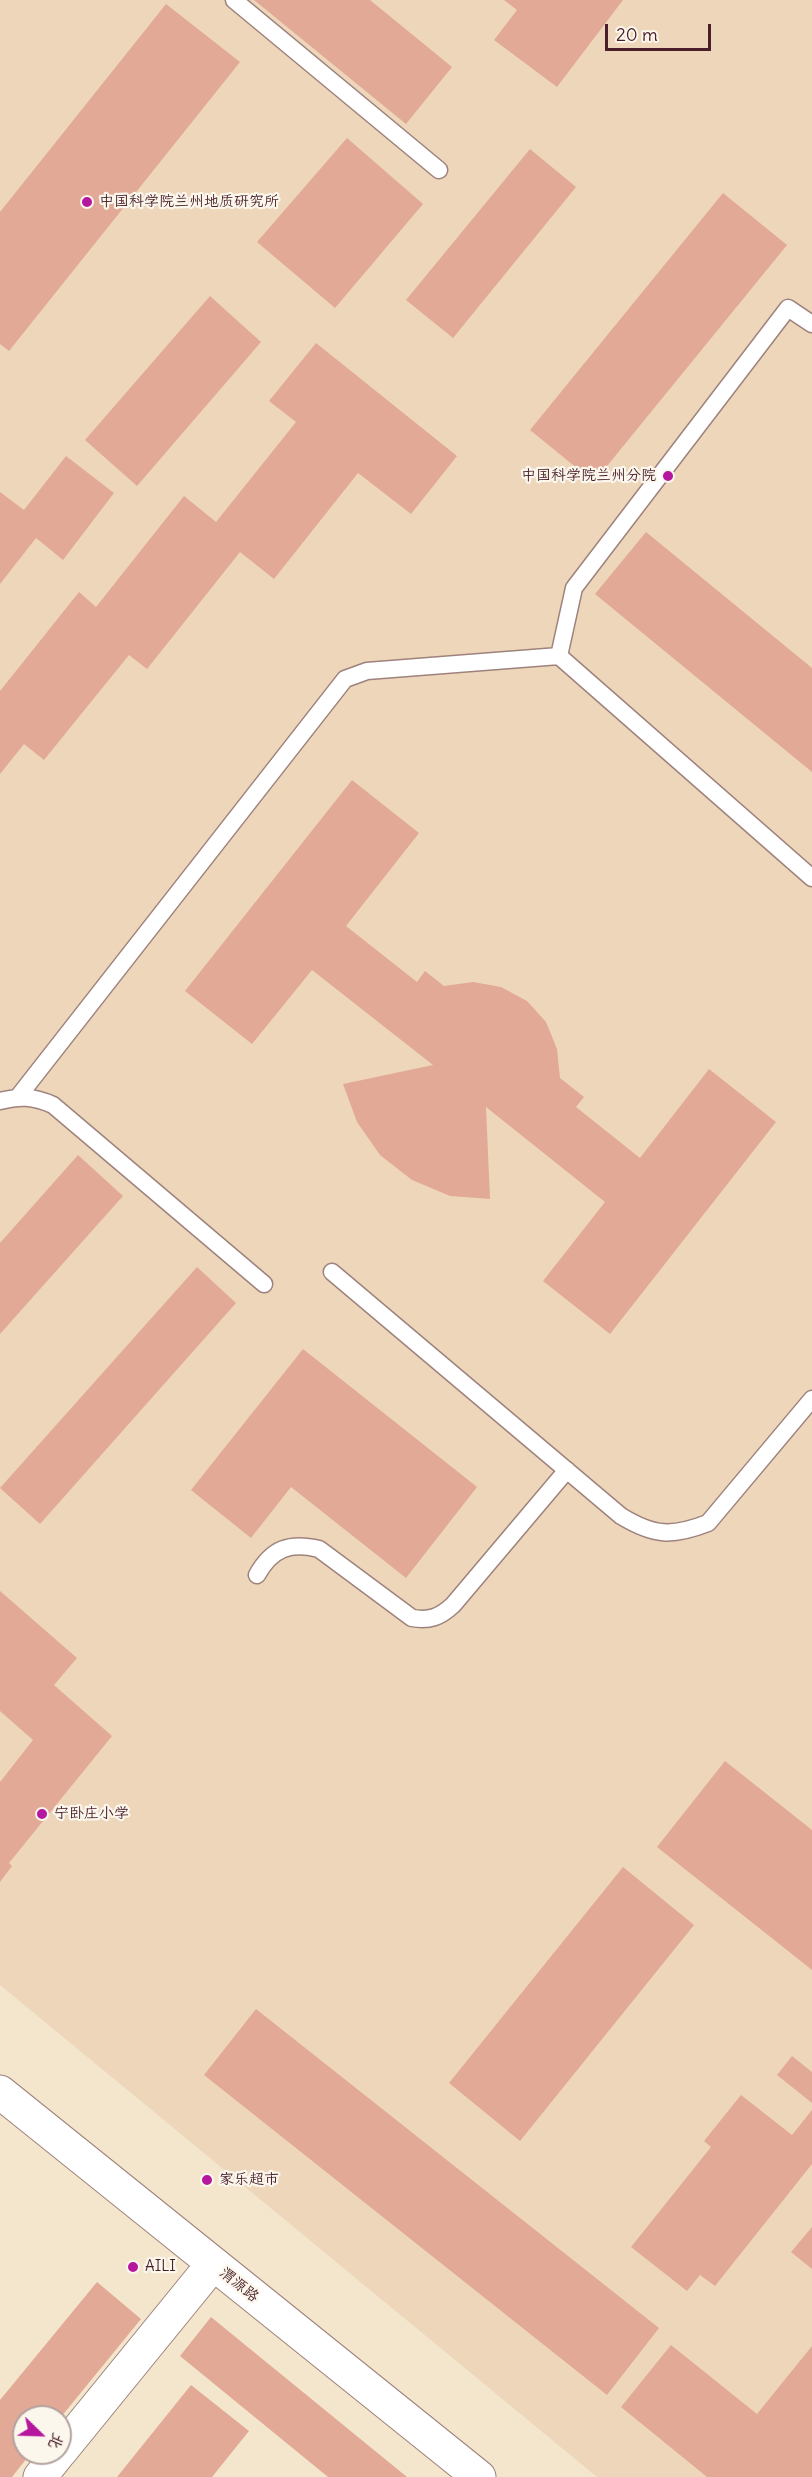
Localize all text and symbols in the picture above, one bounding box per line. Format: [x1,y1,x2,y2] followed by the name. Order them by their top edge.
[608,12,714,50] scale bar
[616,23,658,46] text: 20 m
[99,193,279,211] place label: 中国科学院兰州地质研究所
[80,195,94,209] marker: 中国科学院兰州地质研究所
[521,467,656,485] place label: 中国科学院兰州分院
[661,469,675,483] marker: 中国科学院兰州分院
[54,1805,129,1823] place label: 宁卧庄小学
[35,1807,49,1821] marker: 宁卧庄小学
[219,2171,279,2189] place label: 家乐超市
[200,2173,214,2187] marker: 家乐超市
[145,2258,176,2276] place label: AILI
[126,2260,140,2274] marker: AILI
[216,2264,262,2306] street label: 渭源路
[12,2405,72,2465] north arrow
[44,2430,69,2453] text: 北

